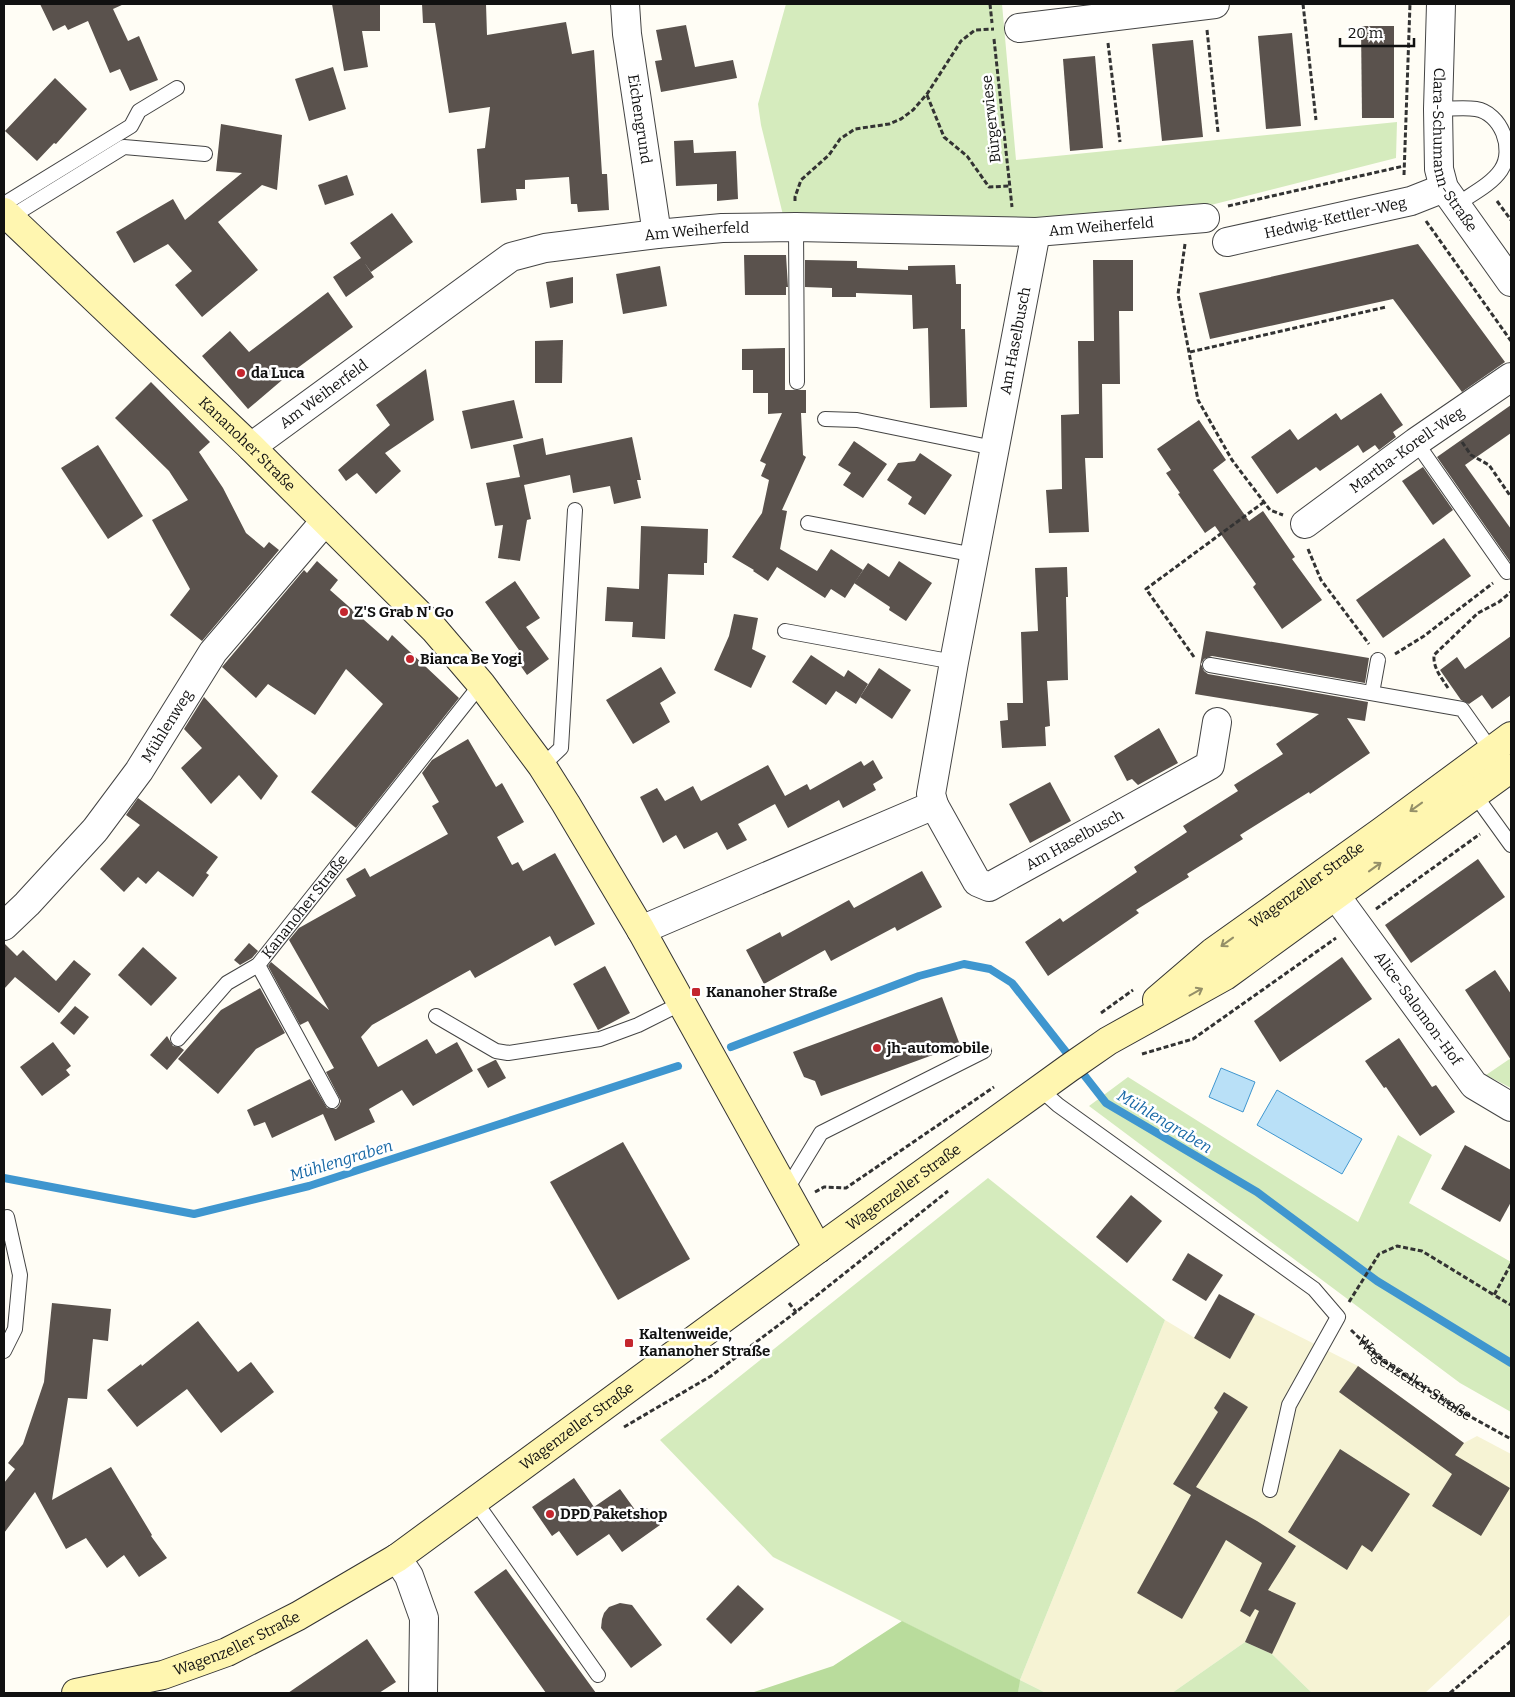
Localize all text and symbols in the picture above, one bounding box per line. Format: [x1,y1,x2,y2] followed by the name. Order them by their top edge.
[1340,15,1414,47] scale bar
[1348,24,1384,42] text: 20 m
[1429,67,1481,235] street label: Clara-Schumann-Straße
[624,73,655,165] street label: Eichengrund
[977,74,1005,164] street label: Bürgerwiese
[1263,193,1408,242] street label: Hedwig-Kettler-Weg
[1048,213,1155,240] street label: Am Weiherfeld
[643,219,749,244] street label: Am Weiherfeld
[996,285,1034,396] street label: Am Haselbusch
[276,356,372,432] street label: Am Weiherfeld
[251,364,305,382] place label: da Luca
[235,367,247,379] marker: da Luca
[195,393,299,495] street label: Kananoher Straße
[1346,403,1467,497] street label: Martha-Korell-Weg
[354,603,454,621] place label: Z'S Grab N' Go
[338,606,350,618] marker: Z'S Grab N' Go
[420,650,522,668] place label: Bianca Be Yogi
[404,653,416,665] marker: Bianca Be Yogi
[138,686,196,766] street label: Mühlenweg
[1410,801,1423,812] one-way arrow
[1022,805,1127,874] street label: Am Haselbusch
[1246,838,1368,932] street label: Wagenzeller Straße
[258,851,351,962] street label: Kananoher Straße
[1368,862,1382,872] one-way arrow
[1220,937,1234,947] one-way arrow
[1370,948,1467,1070] street label: Alice-Salomon-Hof
[706,983,837,1001] place label: Kananoher Straße
[690,986,702,998] marker: Kananoher Straße
[1189,986,1203,996] one-way arrow
[886,1039,989,1057] place label: jh-automobile
[871,1042,883,1054] marker: jh-automobile
[1114,1086,1215,1157] water label: Mühlengraben
[287,1136,395,1185] water label: Mühlengraben
[843,1140,964,1235] street label: Wagenzeller Straße
[639,1325,770,1360] place label: Kaltenweide, Kananoher Straße
[1353,1332,1475,1425] street label: Wagenzeller Straße
[623,1337,635,1349] marker: Kaltenweide, Kananoher Straße
[516,1378,637,1474] street label: Wagenzeller Straße
[560,1505,667,1523] place label: DPD Paketshop
[544,1508,556,1520] marker: DPD Paketshop
[171,1608,303,1679] street label: Wagenzeller Straße

